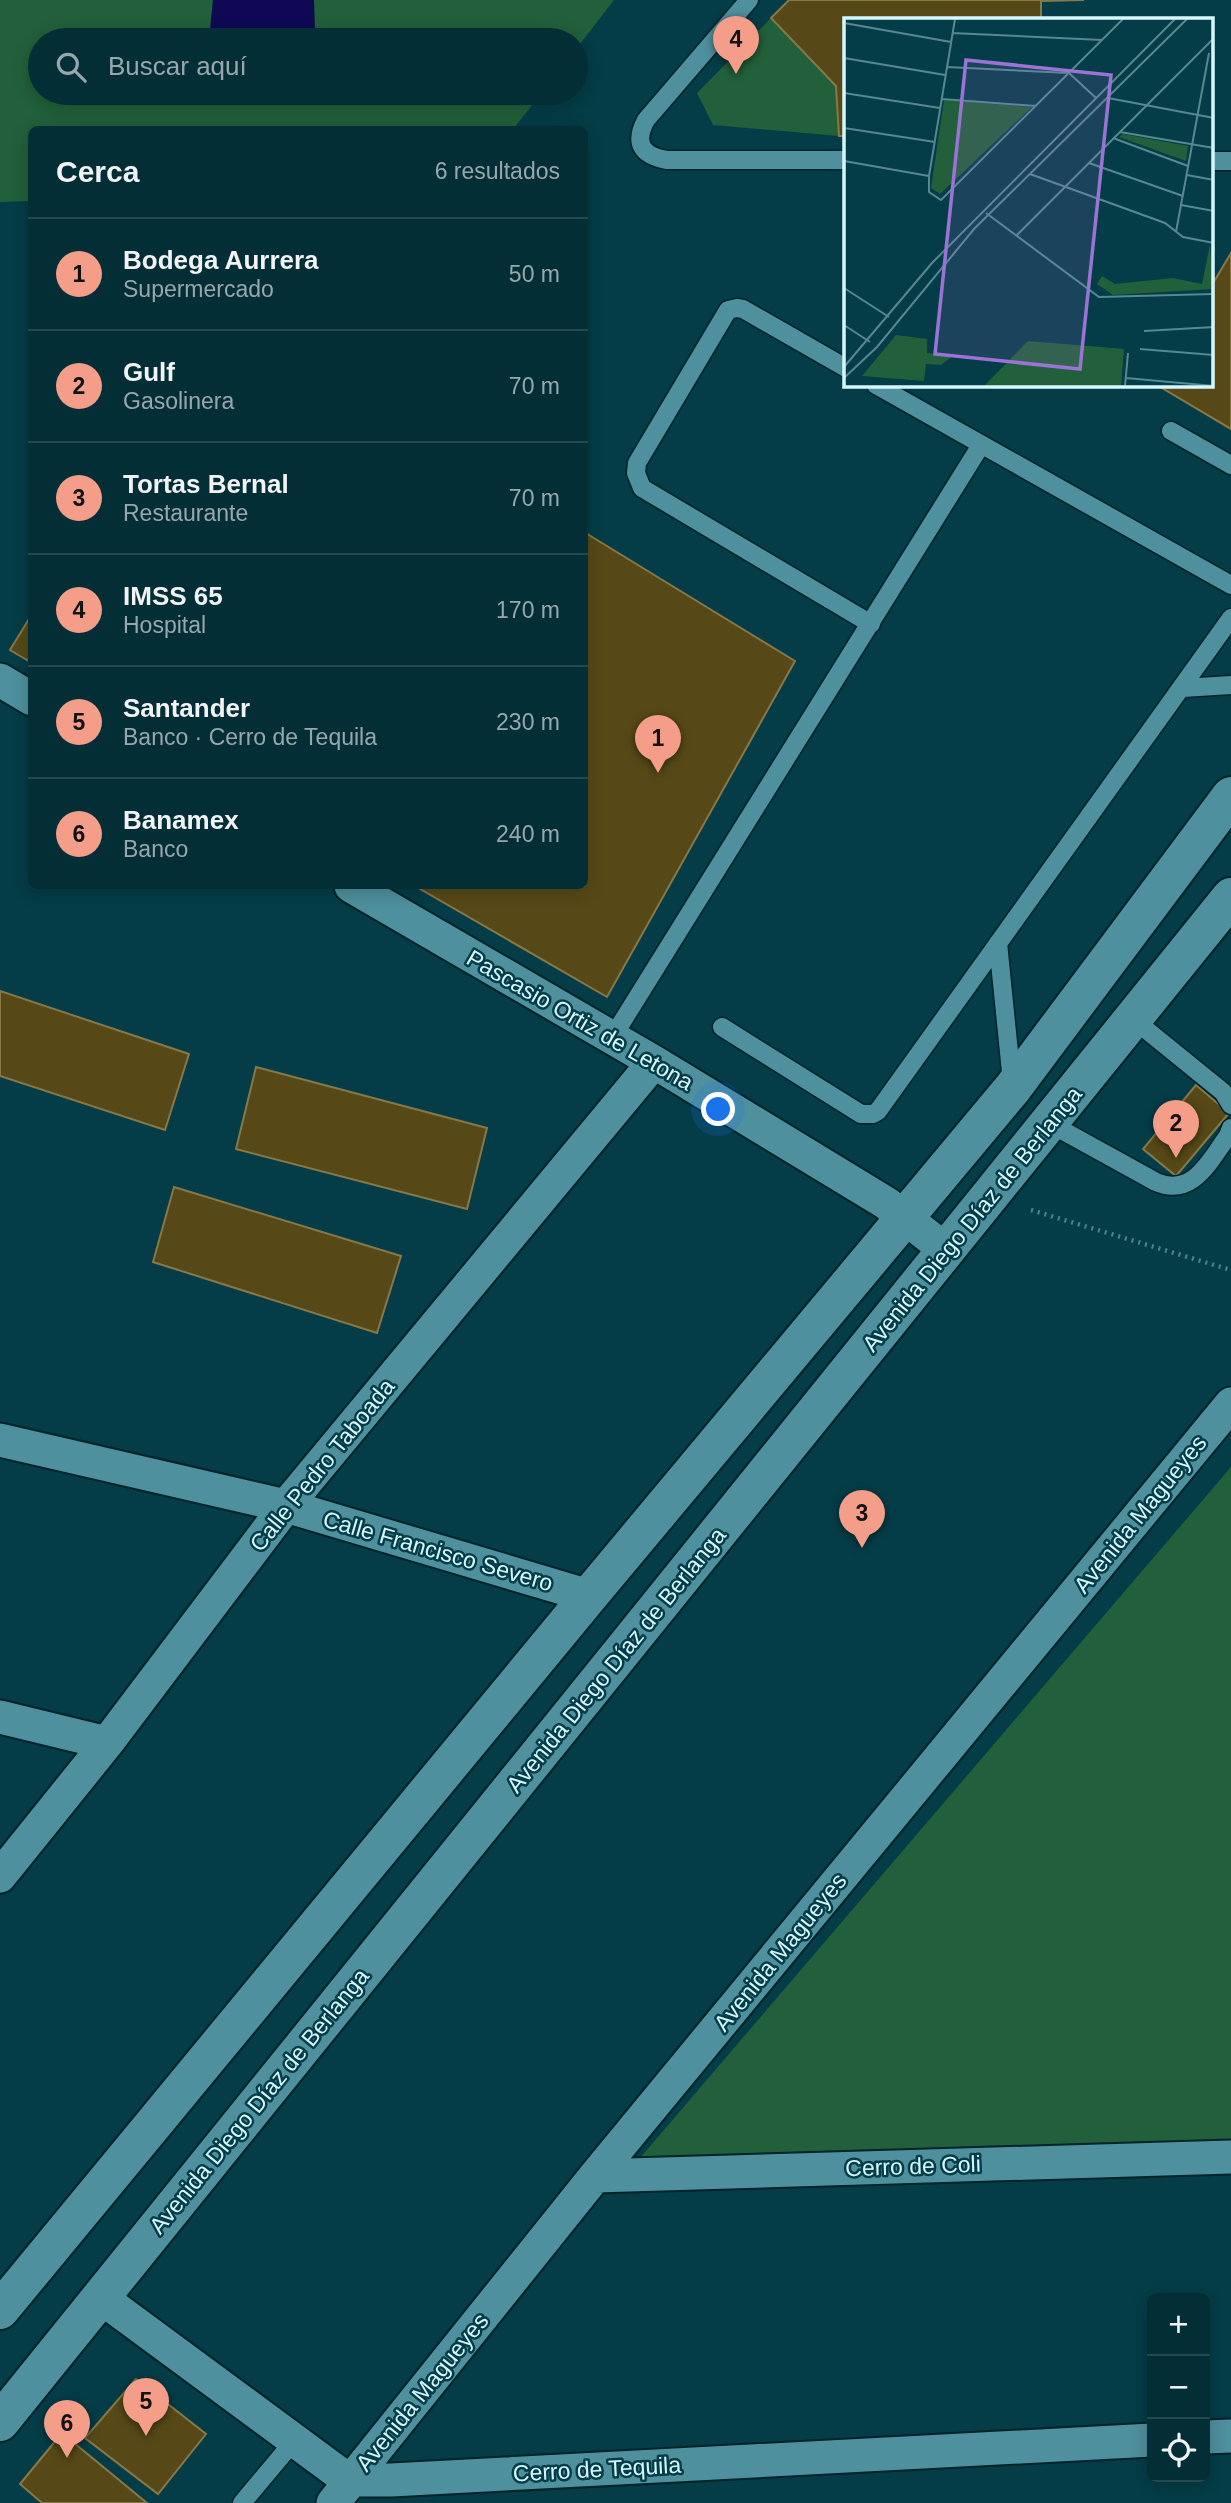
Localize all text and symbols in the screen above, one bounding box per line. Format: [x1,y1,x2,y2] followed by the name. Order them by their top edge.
[713,16,759,74] pin: 4
[844,18,1214,387] inset map
[28,28,588,105] search box
[52,48,90,86] icon: search
[108,51,247,81] text: Buscar aquí
[56,155,139,188] text: Cerca
[435,158,560,184] text: 6 resultados
[123,245,319,275] text: Bodega Aurrera
[73,261,85,287] text: 1
[509,261,560,287] text: 50 m
[123,276,274,302] text: Supermercado
[123,357,175,387] text: Gulf
[73,373,85,399] text: 2
[509,373,560,399] text: 70 m
[123,388,234,414] text: Gasolinera
[123,469,289,499] text: Tortas Bernal
[73,485,85,511] text: 3
[509,485,560,511] text: 70 m
[123,500,248,526] text: Restaurante
[123,581,223,611] text: IMSS 65
[73,597,85,623] text: 4
[496,597,560,623] text: 170 m
[123,612,206,638] text: Hospital
[123,693,250,723] text: Santander
[73,709,85,735] text: 5
[496,709,560,735] text: 230 m
[635,715,681,773] pin: 1
[123,724,377,750] text: Banco · Cerro de Tequila
[123,805,239,835] text: Banamex
[73,821,85,847] text: 6
[496,821,560,847] text: 240 m
[123,836,188,862] text: Banco
[462,944,698,1096] street label: Pascasio Ortiz de Letona
[857,1081,1087,1357] street label: Avenida Diego Díaz de Berlanga
[701,1092,735,1126] your location
[1153,1100,1199,1158] pin: 2
[244,1373,400,1556] street label: Calle Pedro Taboada
[1068,1430,1212,1598] street label: Avenida Magueyes
[839,1490,885,1548] pin: 3
[320,1506,556,1596] street label: Calle Francisco Severo
[501,1522,731,1798] street label: Avenida Diego Díaz de Berlanga
[708,1868,852,2036] street label: Avenida Magueyes
[144,1963,374,2239] street label: Avenida Diego Díaz de Berlanga
[845,2151,981,2181] street label: Cerro de Coli
[1147,2293,1210,2482] map controls
[1147,2293,1210,2356] button: +
[350,2308,494,2476] street label: Avenida Magueyes
[1147,2356,1210,2419] button: −
[123,2378,169,2436] pin: 5
[44,2400,90,2458] pin: 6
[1147,2419,1210,2482] button: locate
[512,2452,682,2486] street label: Cerro de Tequila

